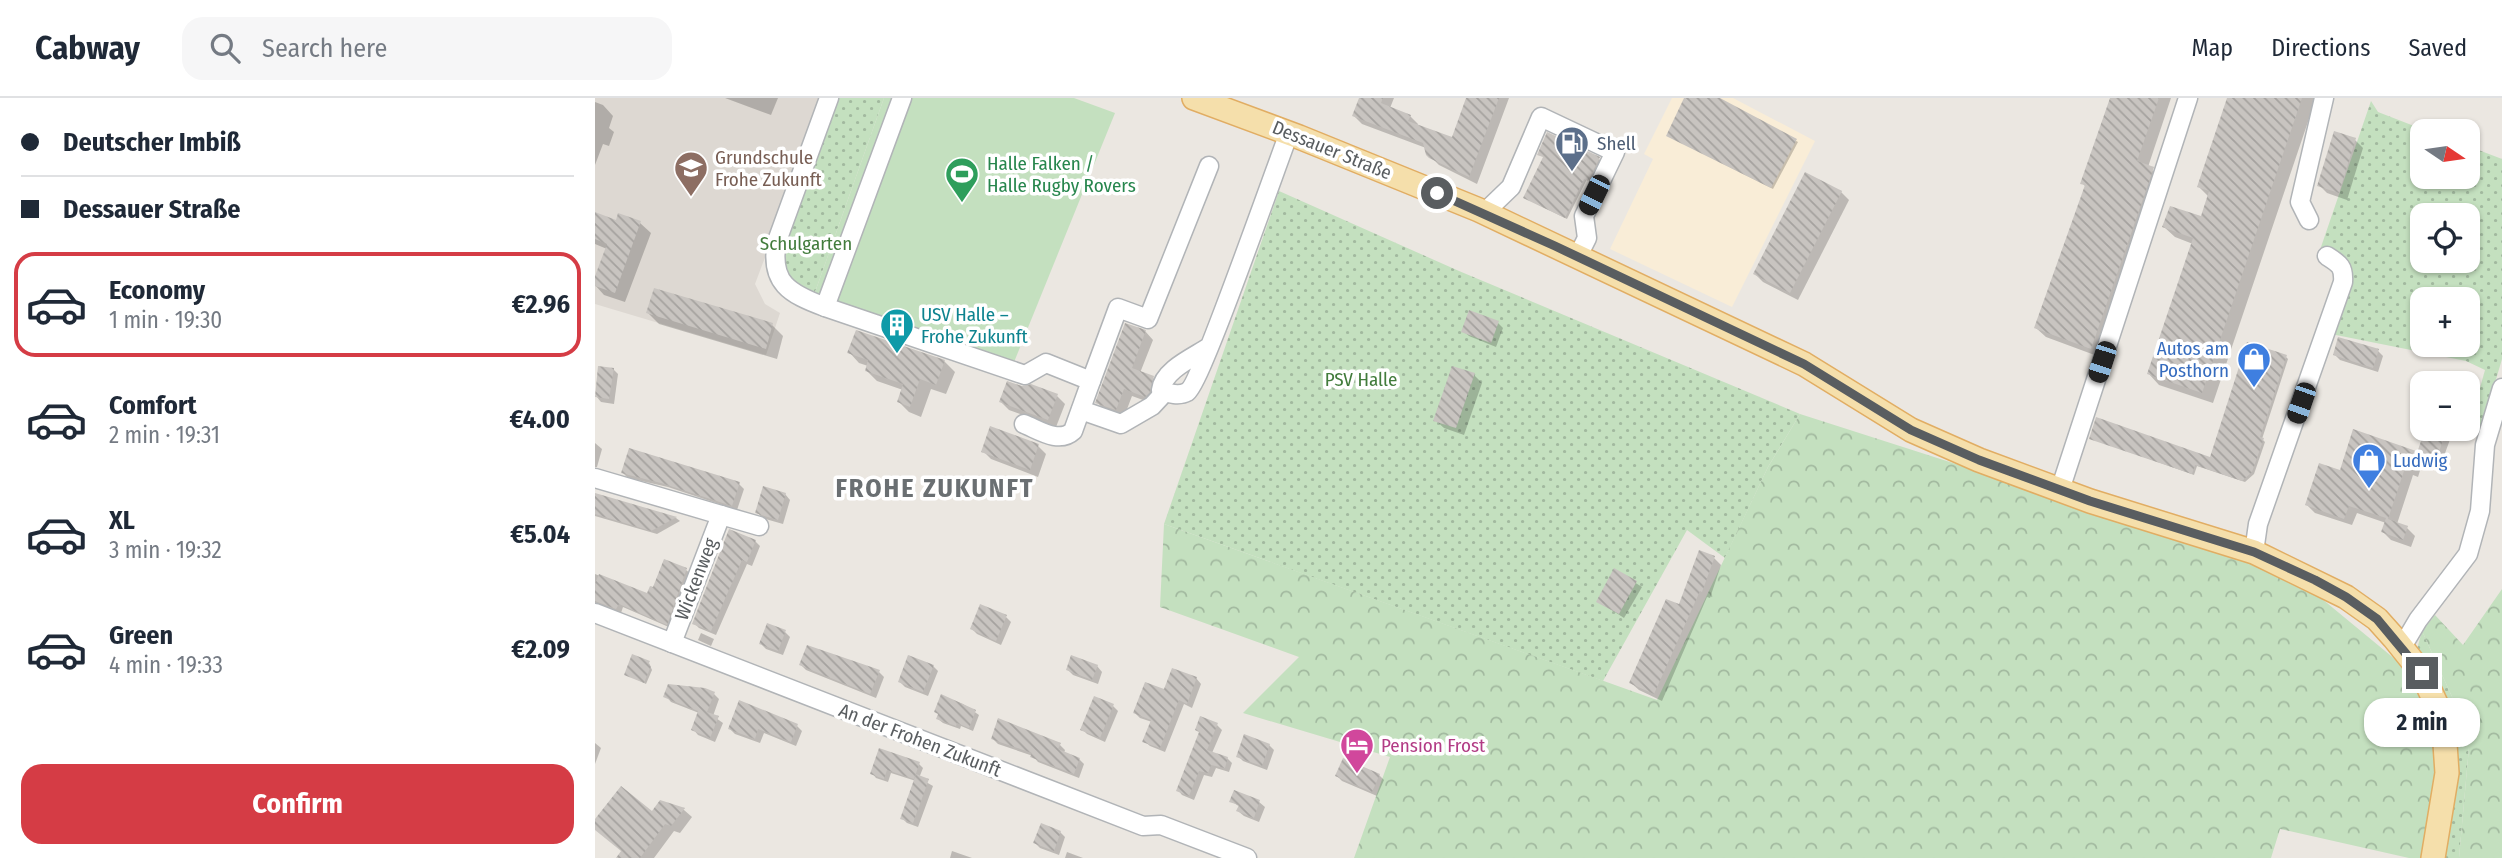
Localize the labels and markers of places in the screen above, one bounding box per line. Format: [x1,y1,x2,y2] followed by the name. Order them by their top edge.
[1553,124,1591,173] fuel station icon: Shell
[1597,132,1636,155] place label: Shell
[715,146,823,191] place label: Grundschule Frohe Zukunft
[672,149,710,198] school or university icon: Grundschule Frohe Zukunft
[987,152,1136,197] place label: Halle Falken / Halle Rugby Rovers
[943,155,981,204] sports icon: Halle Falken / Halle Rugby Rovers
[921,303,1029,348] place label: USV Halle – Frohe Zukunft
[878,306,916,355] building icon: USV Halle – Frohe Zukunft
[2157,337,2229,382] place label: Autos am Posthorn
[2235,340,2273,389] shop icon: Autos am Posthorn
[2350,441,2388,490] shop icon: Ludwig
[2393,449,2447,472] place label: Ludwig
[1338,726,1376,775] hotel icon: Pension Frost
[1381,734,1486,757] place label: Pension Frost

